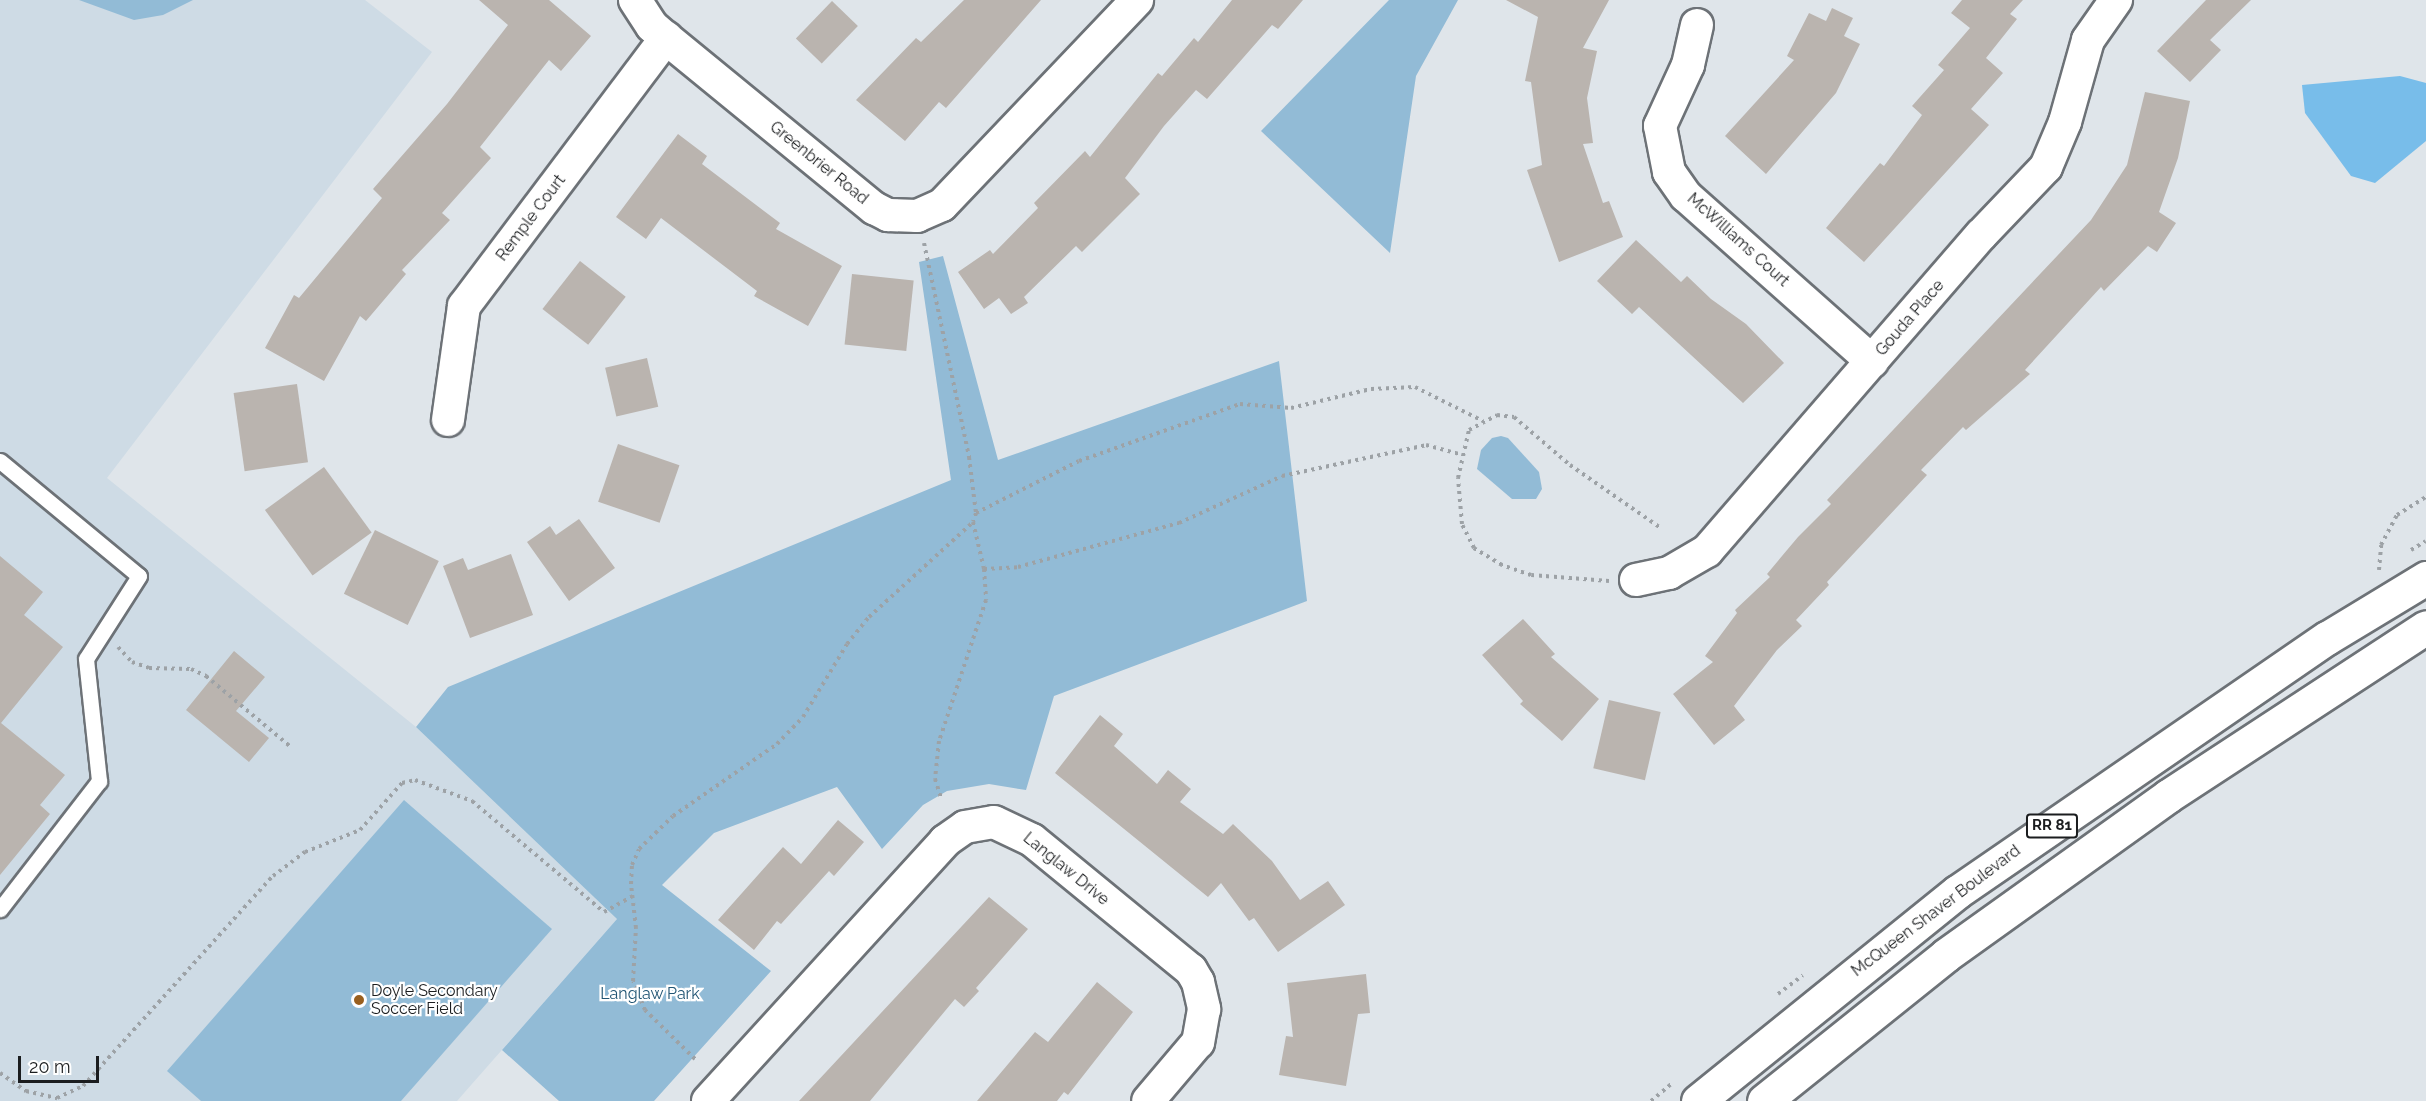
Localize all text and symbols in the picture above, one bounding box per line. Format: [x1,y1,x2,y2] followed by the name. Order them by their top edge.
[766,117,872,209] street label: Greenbrier Road
[492,171,570,265] street label: Remple Court
[1683,189,1793,291] street label: McWilliams Court
[1872,276,1948,360] street label: Gouda Place
[2025,814,2079,838] road number: RR 81
[1019,828,1113,910] street label: Langlaw Drive
[1848,841,2024,981] street label: McQueen Shaver Boulevard
[371,981,498,1019] place label: Doyle Secondary Soccer Field
[600,984,700,1004] park label: Langlaw Park
[352,993,366,1007] marker: Doyle Secondary Soccer Field
[21,1044,102,1082] scale bar
[29,1056,71,1077] text: 20 m

